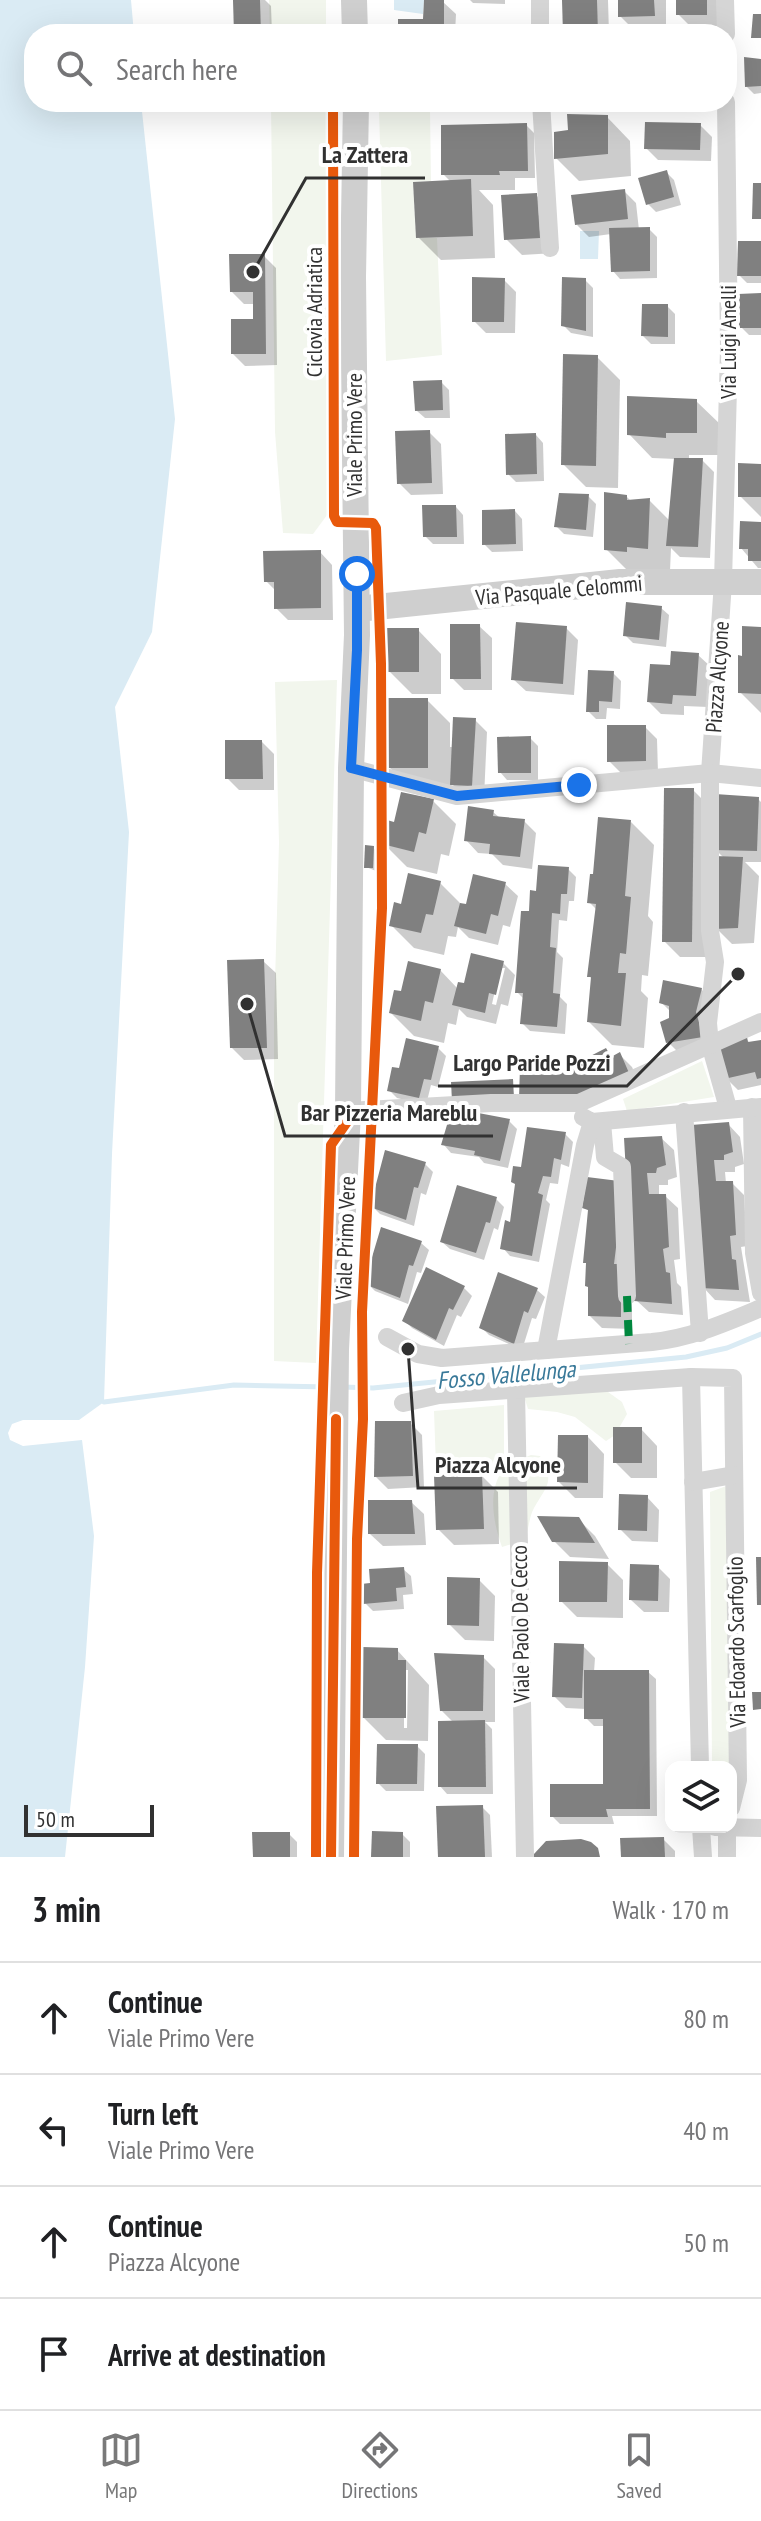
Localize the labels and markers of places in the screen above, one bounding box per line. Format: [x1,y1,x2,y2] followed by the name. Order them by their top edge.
[306,130,425,178] callout: La Zattera
[438,1038,627,1086] callout: Largo Paride Pozzi
[285,1088,493,1136] callout: Bar Pizzeria Mareblu
[418,1440,577,1488] callout: Piazza Alcyone

